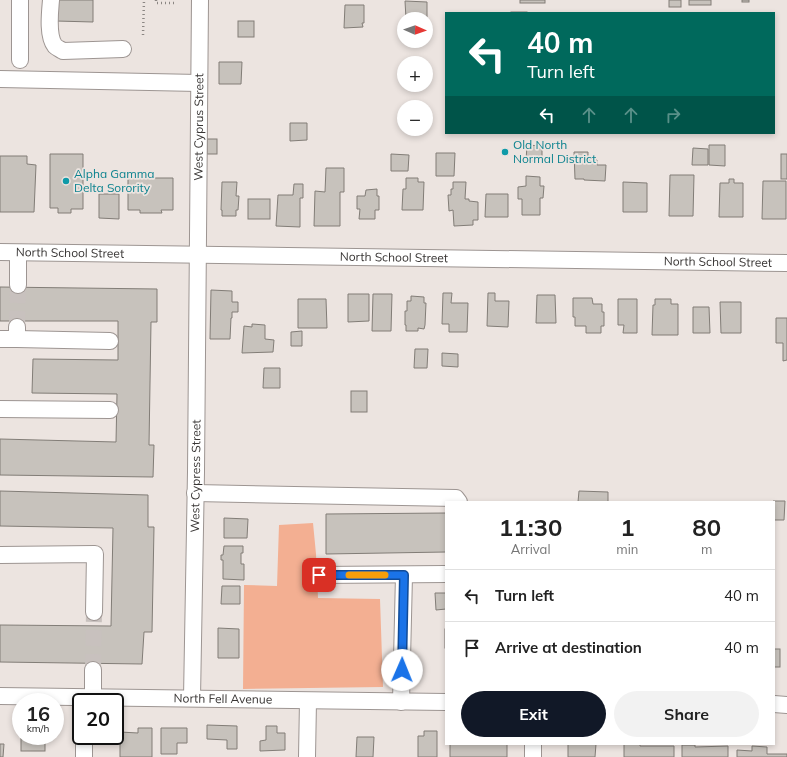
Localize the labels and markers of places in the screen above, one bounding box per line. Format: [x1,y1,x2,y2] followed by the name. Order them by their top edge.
[513,137,596,166] place label: Old North Normal District
[500,147,510,157] marker: Old North Normal District
[74,166,155,195] place label: Alpha Gamma Delta Sorority
[61,176,71,186] marker: Alpha Gamma Delta Sorority
[302,558,336,592] pin

